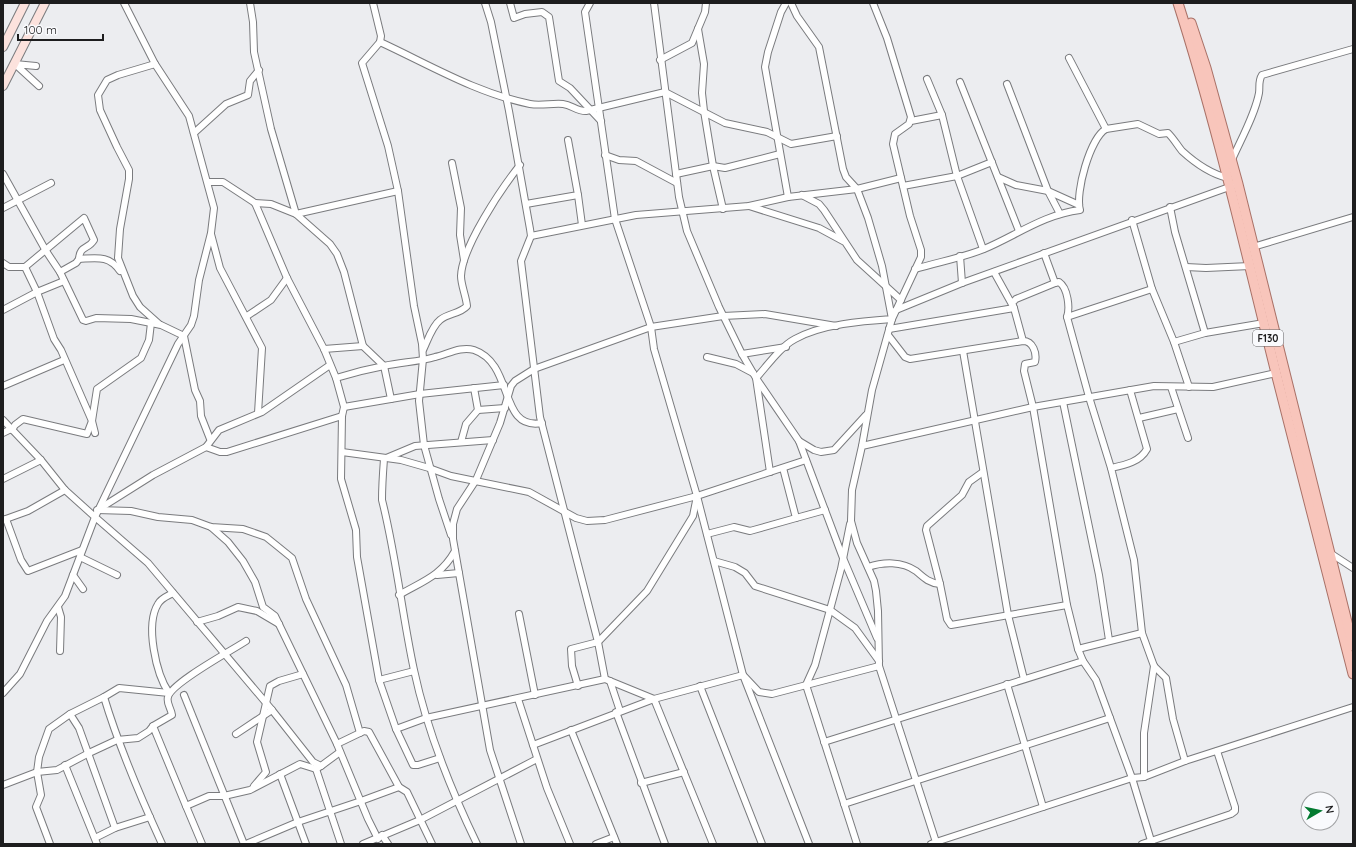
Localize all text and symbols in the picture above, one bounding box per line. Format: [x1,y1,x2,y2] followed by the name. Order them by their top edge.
[18,16,103,42] scale bar
[24,22,57,37] text: 100 m
[1253,330,1283,346] road number: F130
[1300,791,1340,831] north arrow
[1322,804,1337,815] text: N

